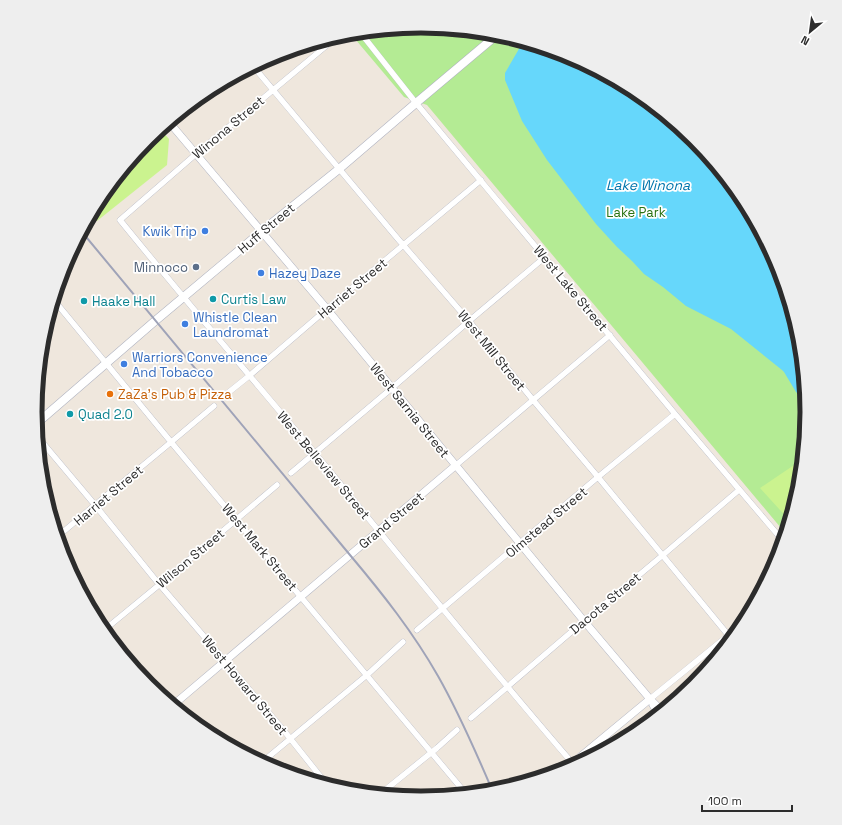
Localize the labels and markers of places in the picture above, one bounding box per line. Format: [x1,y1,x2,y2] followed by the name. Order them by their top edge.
[143,223,197,240] place label: Kwik Trip
[200,226,210,236] marker: Kwik Trip
[134,259,188,276] place label: Minnoco
[191,262,201,272] marker: Minnoco
[269,265,341,282] place label: Hazey Daze
[256,268,266,278] marker: Hazey Daze
[221,291,286,308] place label: Curtis Law
[92,293,156,310] place label: Haake Hall
[208,294,218,304] marker: Curtis Law
[79,296,89,306] marker: Haake Hall
[193,309,277,341] place label: Whistle Clean Laundromat
[180,319,190,329] marker: Whistle Clean Laundromat
[132,349,268,381] place label: Warriors Convenience And Tobacco
[119,359,129,369] marker: Warriors Convenience And Tobacco
[118,386,232,403] place label: ZaZa's Pub & Pizza
[105,389,115,399] marker: ZaZa's Pub & Pizza
[78,406,133,423] place label: Quad 2.0
[65,409,75,419] marker: Quad 2.0

